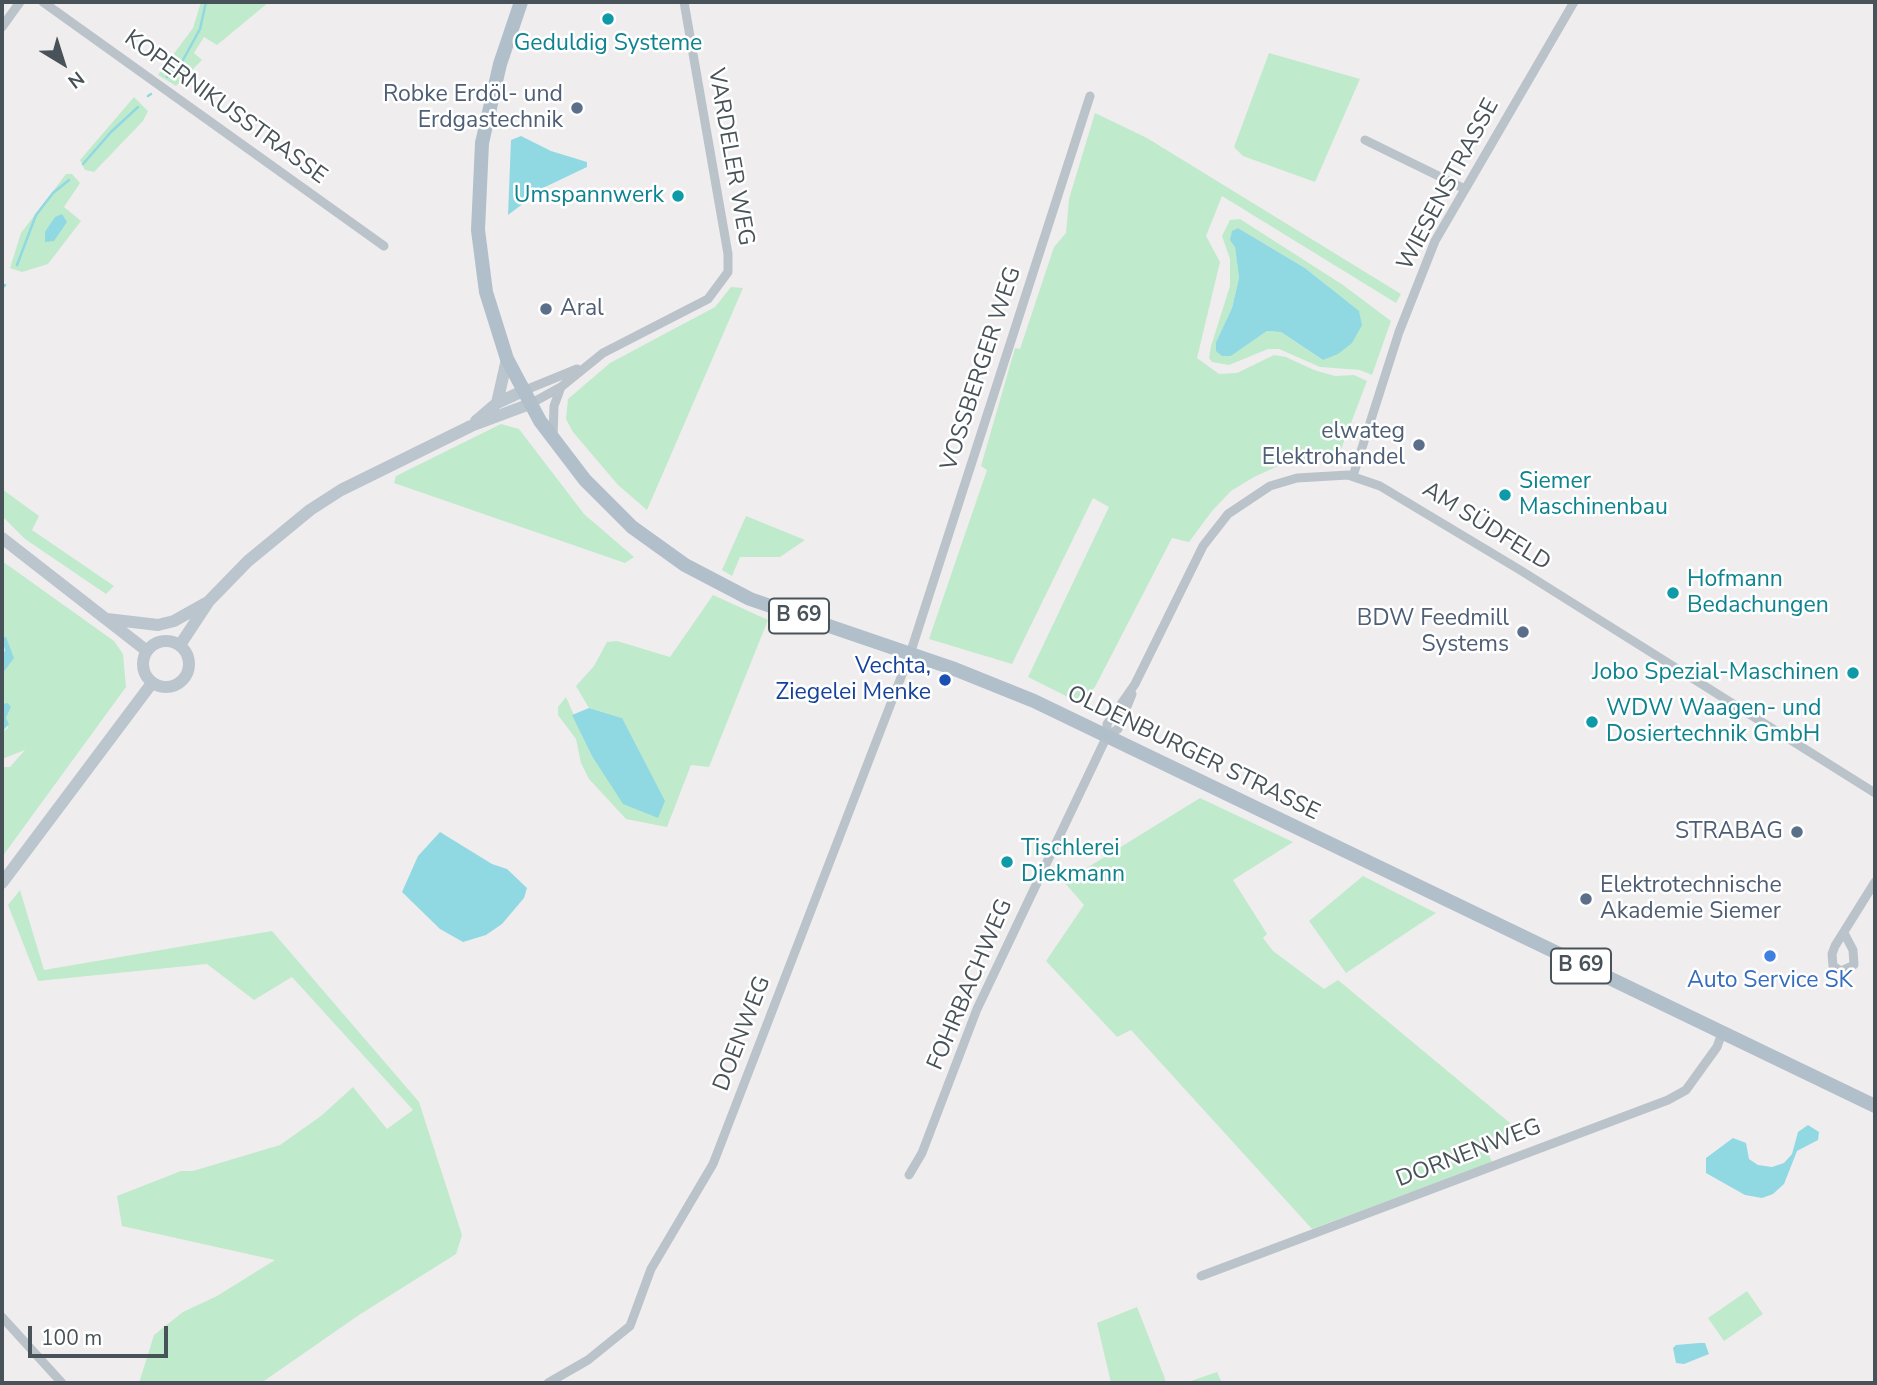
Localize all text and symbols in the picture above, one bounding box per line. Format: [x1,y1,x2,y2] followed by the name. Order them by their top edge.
[600,11,616,27] marker: Geduldig Systeme
[118,25,332,191] street label: KOPERNIKUSSTRASSE
[28,28,98,98] north arrow
[514,30,702,58] place label: Geduldig Systeme
[62,65,90,94] text: N
[701,66,759,248] street label: VARDELER WEG
[383,81,563,135] place label: Robke Erdöl- und Erdgastechnik
[1392,95,1506,275] street label: WIESENSTRASSE
[569,100,585,116] marker: Robke Erdöl- und Erdgastechnik
[514,182,664,210] place label: Umspannwerk
[670,188,686,204] marker: Umspannwerk
[936,264,1028,474] street label: VOSSBERGER WEG
[560,295,604,323] place label: Aral
[538,301,554,317] marker: Aral
[1262,418,1405,472] place label: elwateg Elektrohandel
[1411,437,1427,453] marker: elwateg Elektrohandel
[1519,468,1668,522] place label: Siemer Maschinenbau
[1417,477,1555,577] street label: AM SÜDFELD
[1497,487,1513,503] marker: Siemer Maschinenbau
[1687,566,1829,620] place label: Hofmann Bedachungen
[1665,585,1681,601] marker: Hofmann Bedachungen
[769,598,829,634] road number: B 69
[1357,605,1509,659] place label: BDW Feedmill Systems
[1515,624,1531,640] marker: BDW Feedmill Systems
[776,653,931,707] place label: Vechta, Ziegelei Menke
[1592,659,1839,687] place label: Jobo Spezial-Maschinen
[1845,665,1861,681] marker: Jobo Spezial-Maschinen
[937,672,953,688] marker: Vechta, Ziegelei Menke
[1062,681,1324,827] street label: OLDENBURGER STRASSE
[1606,695,1821,749] place label: WDW Waagen- und Dosiertechnik GmbH
[1584,714,1600,730] marker: WDW Waagen- und Dosiertechnik GmbH
[1675,818,1783,846] place label: STRABAG
[1789,824,1805,840] marker: STRABAG
[1021,835,1125,889] place label: Tischlerei Diekmann
[999,854,1015,870] marker: Tischlerei Diekmann
[1600,872,1782,926] place label: Elektrotechnische Akademie Siemer
[1578,891,1594,907] marker: Elektrotechnische Akademie Siemer
[923,895,1019,1075] street label: FOHRBACHWEG
[1551,948,1611,984] road number: B 69
[1762,948,1778,964] marker: Auto Service SK
[1687,967,1853,995] place label: Auto Service SK
[709,973,777,1095] street label: DOENWEG
[1393,1114,1545,1194] street label: DORNENWEG
[32,1312,172,1356] scale bar
[41,1324,102,1352] text: 100 m

